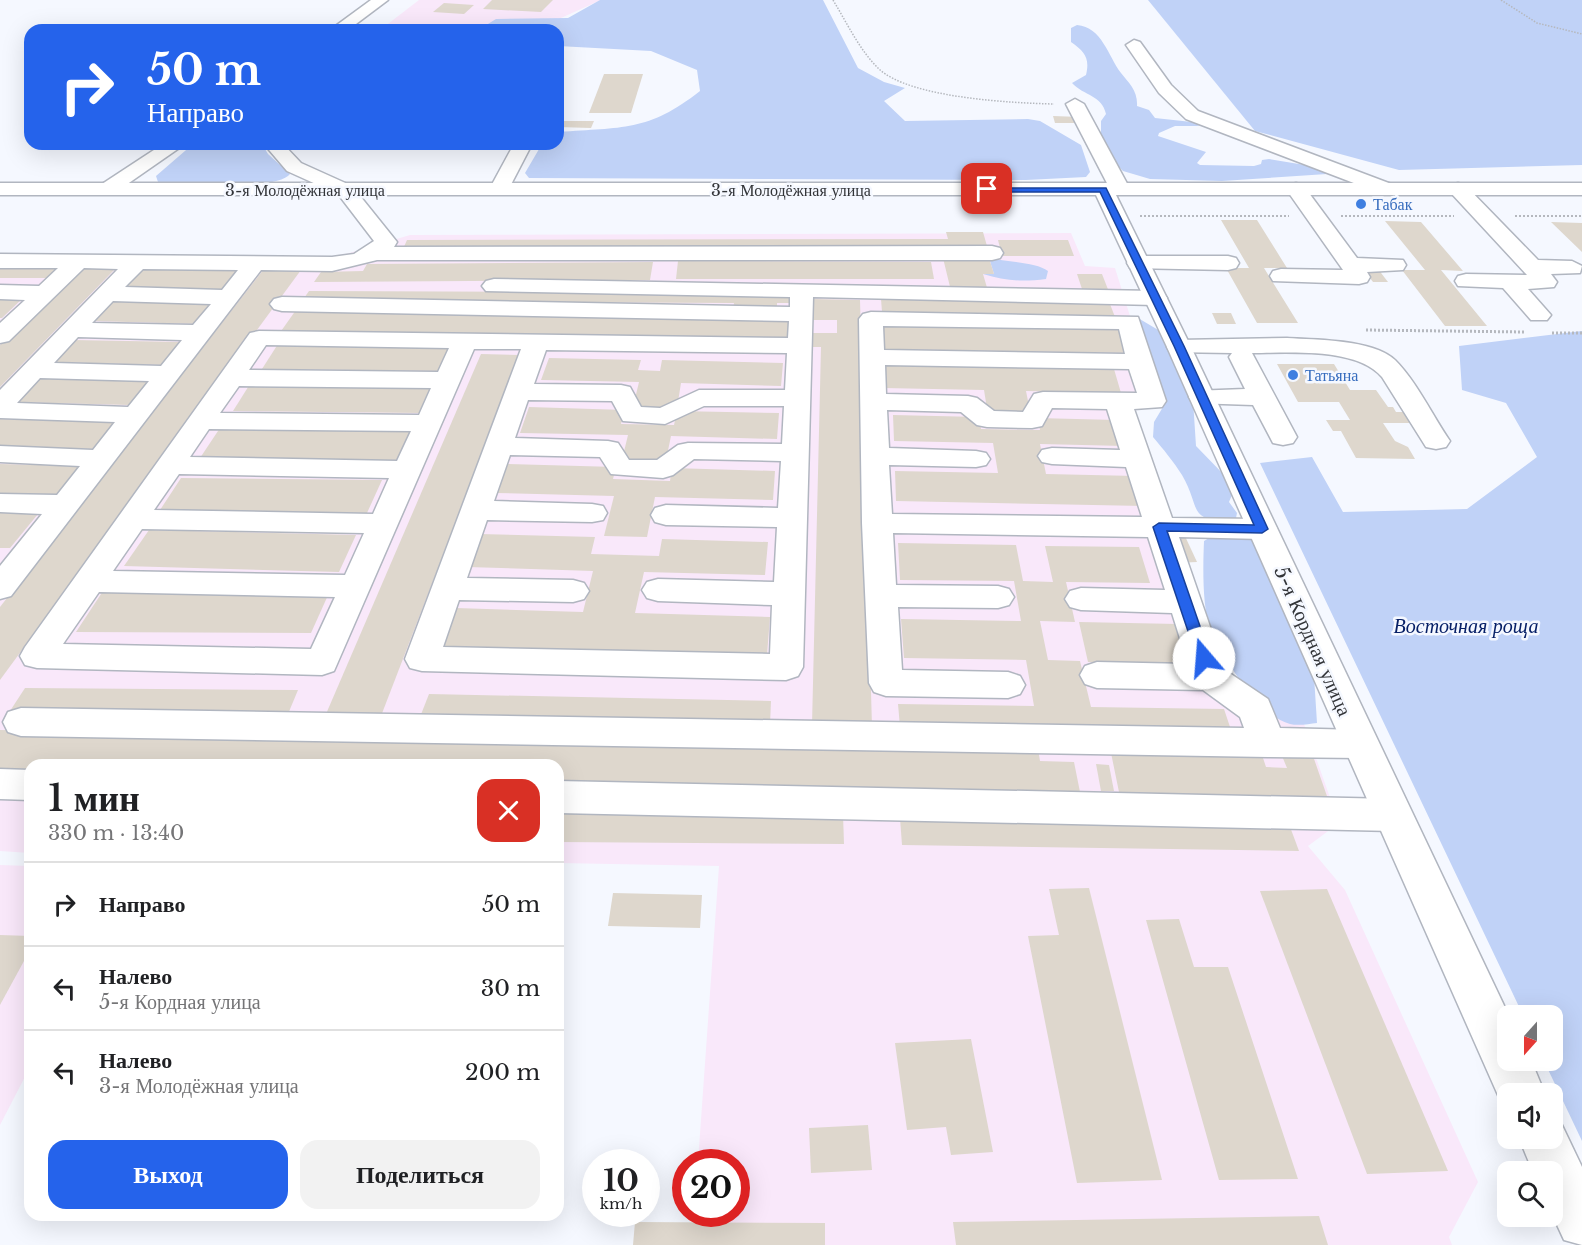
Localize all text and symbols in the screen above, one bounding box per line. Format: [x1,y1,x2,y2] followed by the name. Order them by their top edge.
[147,44,261,96] text: 50 m
[48,48,126,126] icon: right
[147,96,244,129] text: Направо
[961,163,1012,214] pin
[970,172,1003,205] icon: arrive
[225,180,385,200] street label: 3-я Молодёжная улица
[711,180,871,200] street label: 3-я Молодёжная улица
[1373,194,1413,214] place label: Табак
[1354,197,1368,211] marker: Табак
[1305,365,1358,385] place label: Татьяна
[1286,368,1300,382] marker: Татьяна
[1269,562,1357,720] street label: 5-я Кордная улица
[1394,614,1538,638] park label: Восточная роща
[1172,626,1236,690] position arrow
[48,776,140,821] text: 1 мин
[477,779,540,842] button: close
[48,821,184,845] text: 330 m · 13:40
[48,888,81,921] icon: right
[99,891,185,918] text: Направо
[482,891,540,918] text: 50 m
[99,963,172,990] text: Налево
[48,972,81,1005] icon: left
[481,975,540,1002] text: 30 m
[99,990,261,1014] text: 5-я Кордная улица
[1497,1005,1563,1071] north arrow
[1497,1005,1563,1227] map controls
[99,1047,172,1074] text: Налево
[48,1056,81,1089] icon: left
[465,1059,540,1086] text: 200 m
[99,1074,299,1098] text: 3-я Молодёжная улица
[1497,1083,1563,1149] button: sound
[48,1140,288,1209] button: Выход
[300,1140,540,1209] button: Поделиться
[672,1149,750,1227] speed limit sign: 20
[1497,1161,1563,1227] button: search
[603,1162,639,1199] text: 10
[600,1194,642,1213] text: km/h

